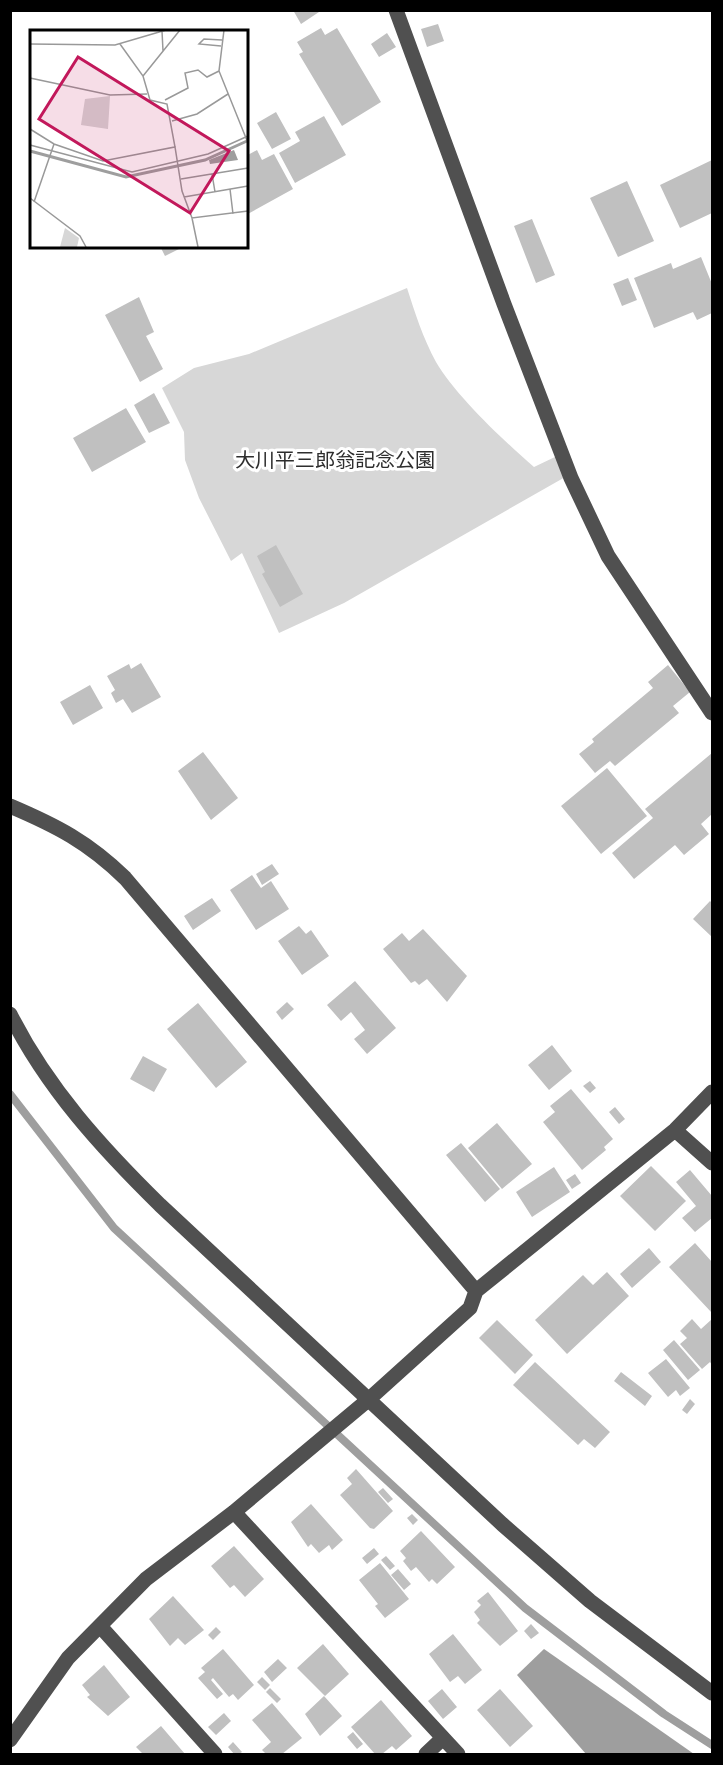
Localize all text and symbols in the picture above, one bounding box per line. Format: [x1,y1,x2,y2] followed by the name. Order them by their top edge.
[30,30,248,248] inset map
[235,448,435,472] park label: 大川平三郎翁記念公園

